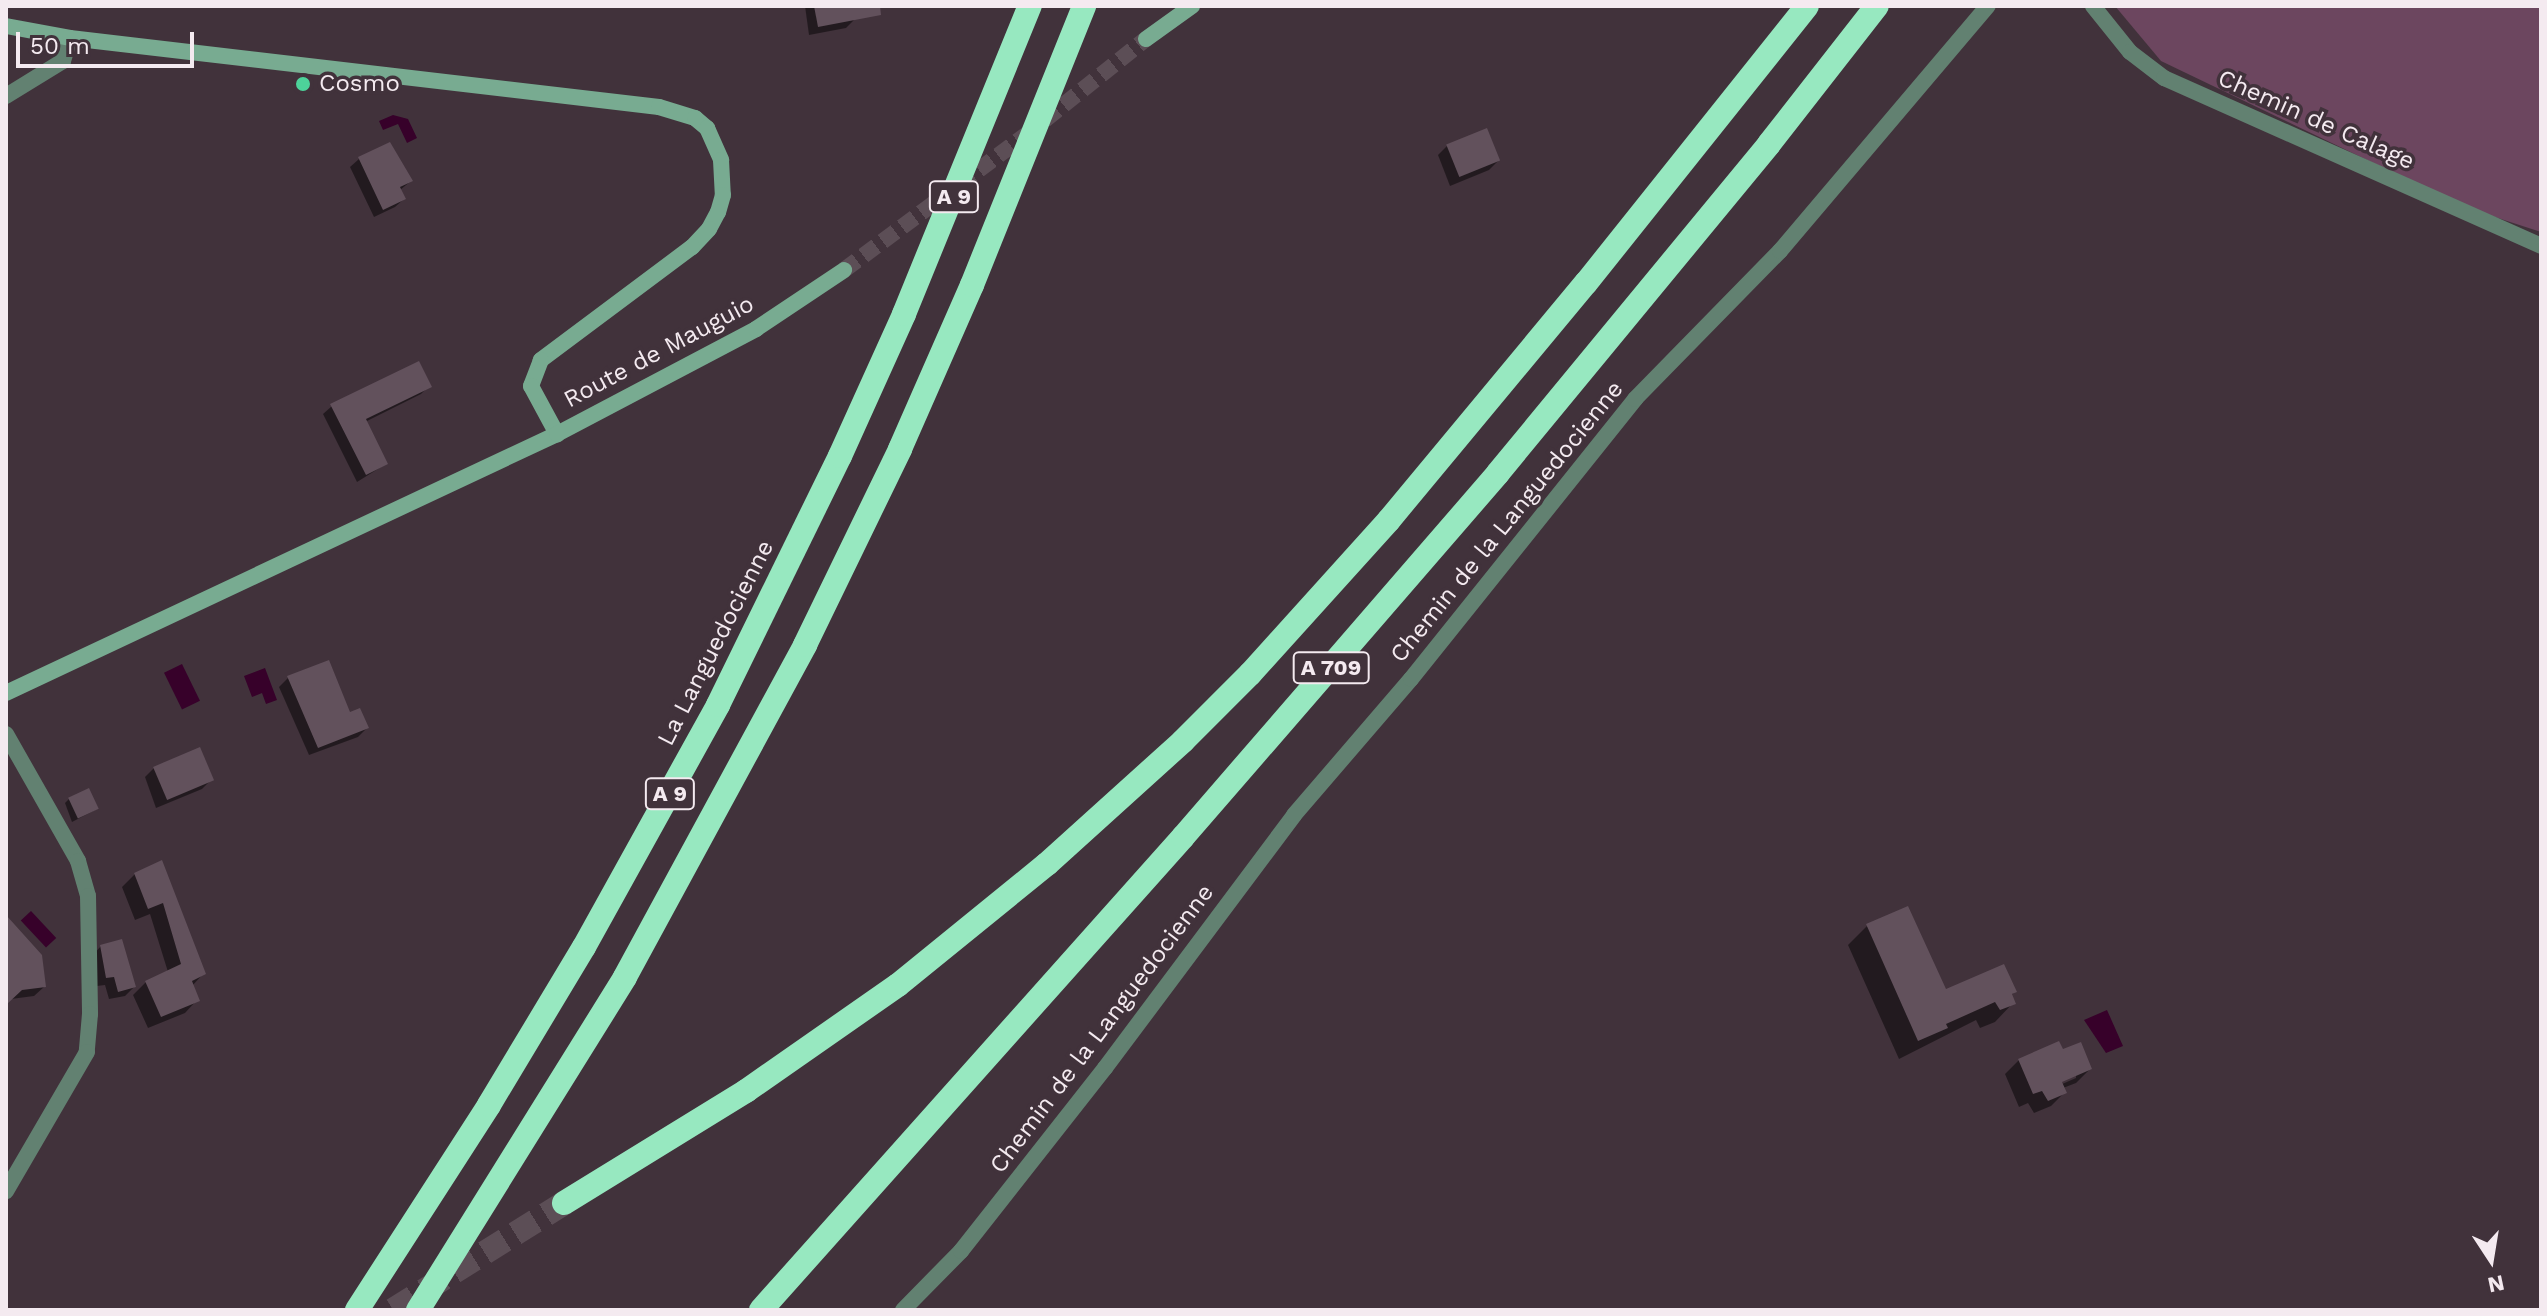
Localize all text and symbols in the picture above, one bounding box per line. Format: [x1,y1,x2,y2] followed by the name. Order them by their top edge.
[20,16,198,66] scale bar
[30,32,90,60] text: 50 m
[2213,64,2419,176] street label: Chemin de Calage
[319,70,400,98] place label: Cosmo
[294,75,312,93] marker: Cosmo
[928,179,980,215] road number: A 9
[559,290,759,414] street label: Route de Mauguio
[1384,375,1630,669] street label: Chemin de la Languedocienne
[652,535,780,751] street label: La Languedocienne
[1291,650,1371,686] road number: A 709
[644,776,696,812] road number: A 9
[984,879,1220,1179] street label: Chemin de la Languedocienne
[2451,1220,2531,1300] north arrow
[2486,1270,2507,1298] text: N

